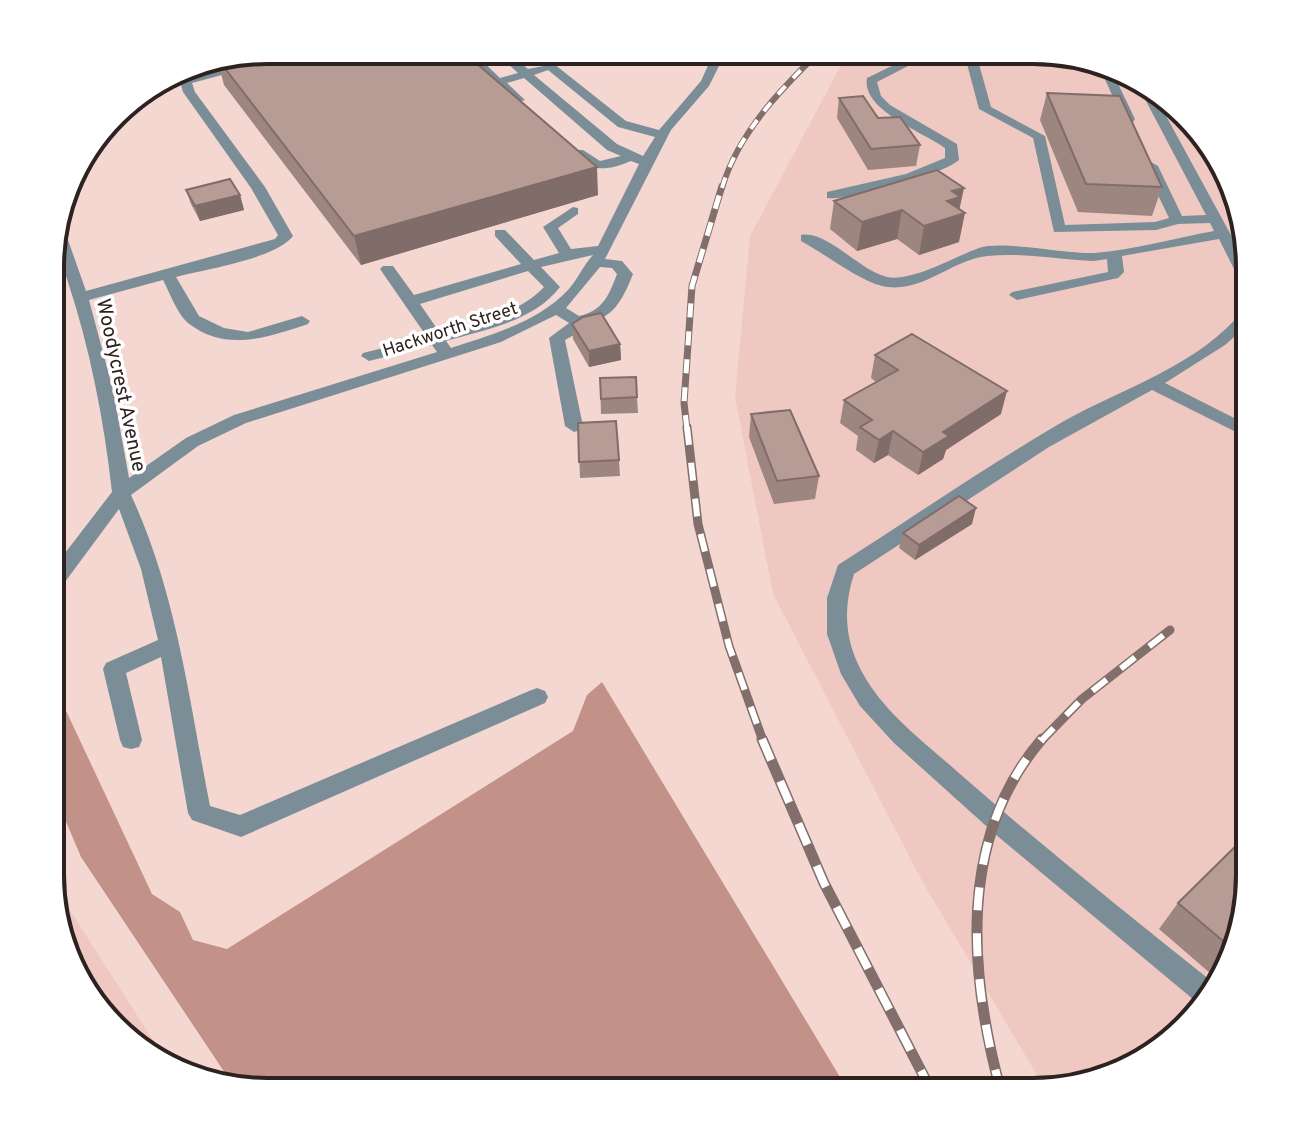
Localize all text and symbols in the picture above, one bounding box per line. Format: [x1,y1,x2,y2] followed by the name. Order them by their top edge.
[89,296,151,474] street label: Woodycrest Avenue
[380,298,521,363] street label: Hackworth Street

